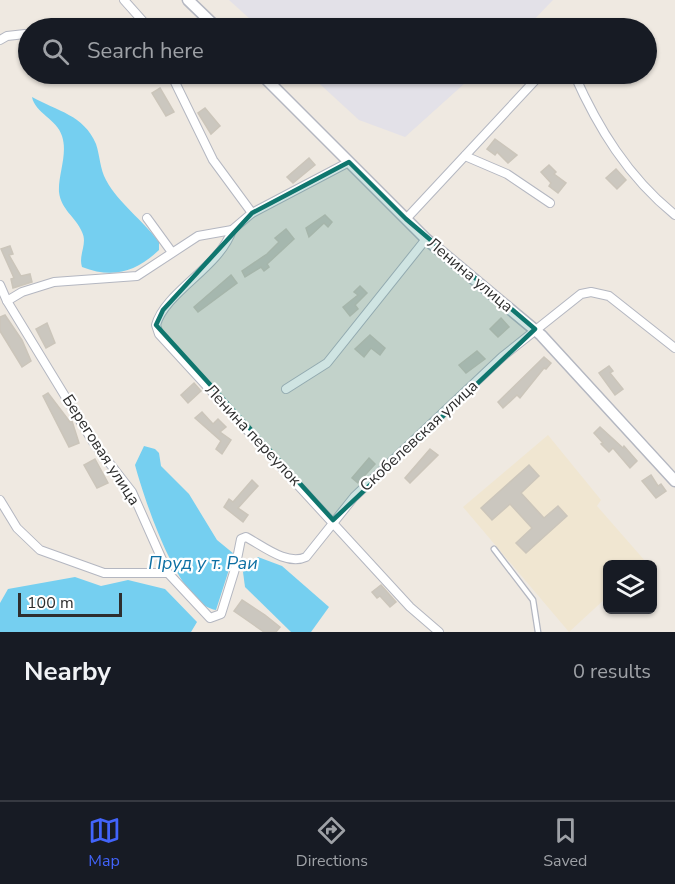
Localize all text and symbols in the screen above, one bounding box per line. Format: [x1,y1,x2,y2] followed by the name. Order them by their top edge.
[18,18,657,84] search box
[39,35,72,68] icon: search
[87,36,204,66] text: Search here
[422,232,518,318] street label: Ленина улица
[355,375,483,497] street label: Скобелевская улица
[200,379,306,491] street label: Ленина переулок
[57,390,145,510] street label: Береговая улица
[148,551,258,575] water label: Пруд у т. Раи
[603,560,657,614] map controls
[603,560,657,614] button: layers
[18,590,122,618] scale bar
[27,592,74,614] text: 100 m
[24,654,111,689] text: Nearby
[573,658,651,685] text: 0 results
[88,814,121,872] tab: Map
[296,814,368,872] tab: Directions
[543,814,587,872] tab: Saved

